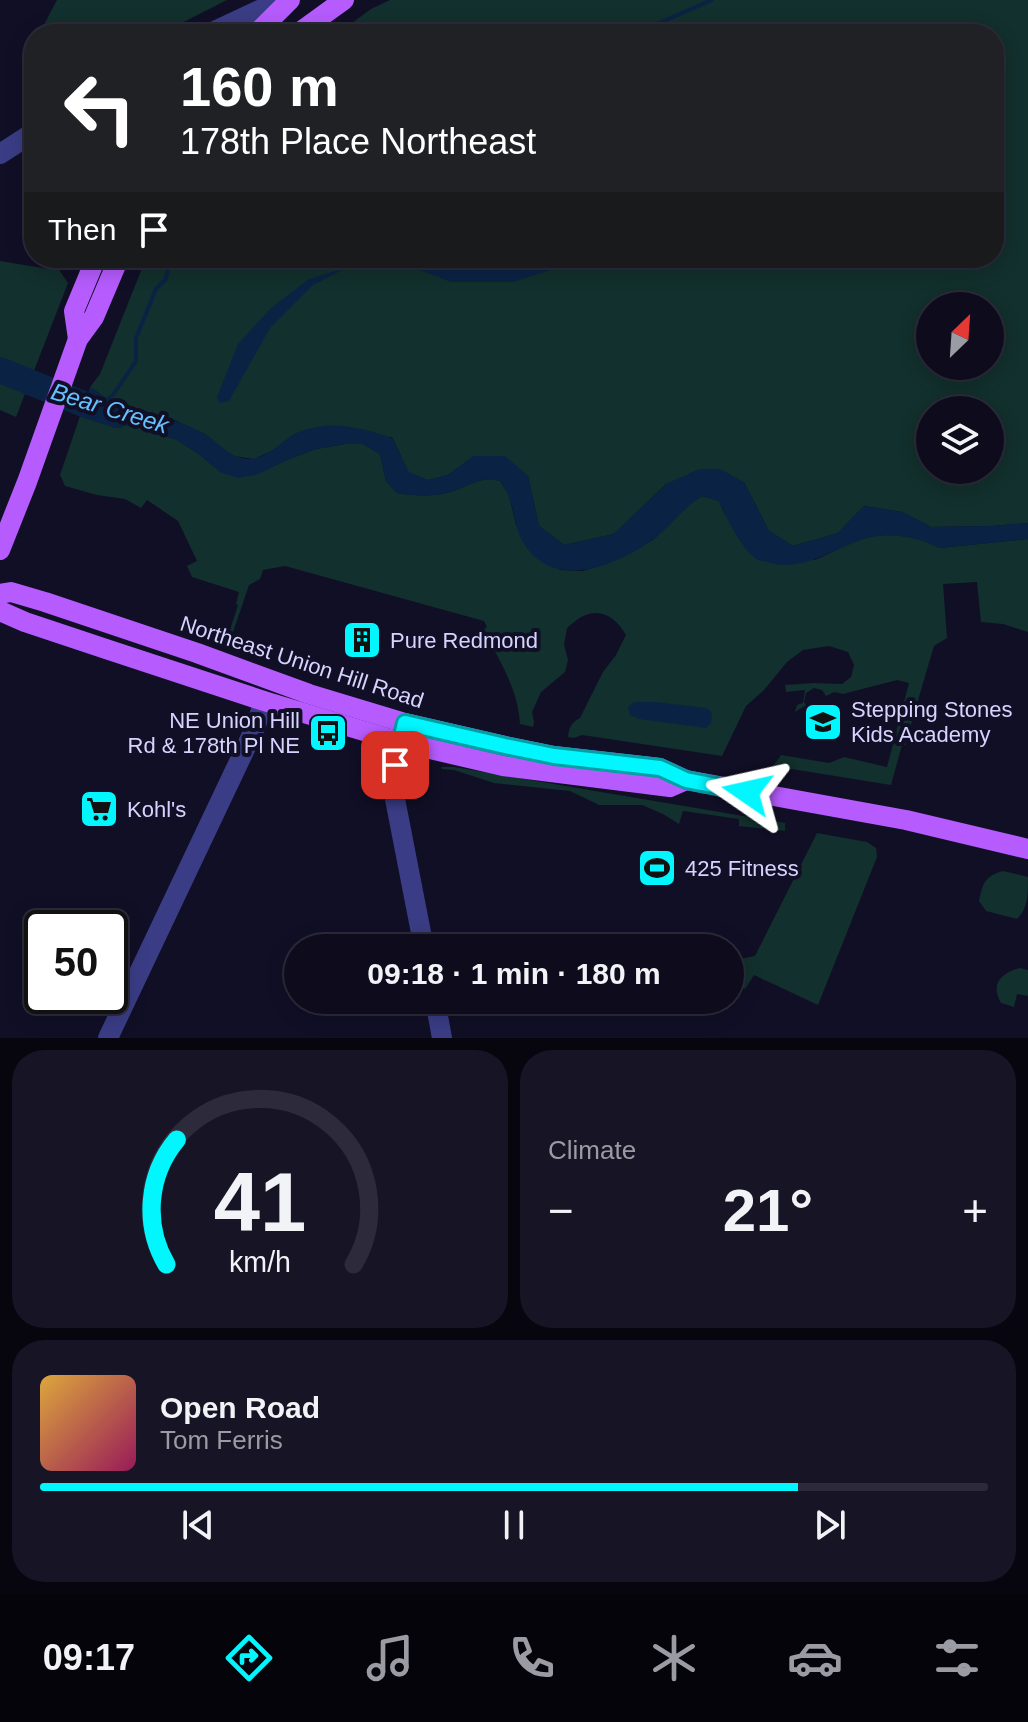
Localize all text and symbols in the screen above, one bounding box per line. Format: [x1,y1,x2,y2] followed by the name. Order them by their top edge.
[180,55,339,118] text: 160 m
[48,56,152,160] icon: left
[180,121,536,162] text: 178th Place Northeast
[132,208,176,252] icon: arrive
[48,213,116,246] text: Then
[916,292,1004,380] north arrow
[916,292,1004,484] map controls
[48,377,174,439] water label: Bear Creek
[916,396,1004,484] button: layers
[177,611,427,713] street label: Northeast Union Hill Road
[341,619,383,661] building icon: Pure Redmond
[390,628,538,653] place label: Pure Redmond
[851,697,1012,747] place label: Stepping Stones Kids Academy
[802,701,844,743] school or university icon: Stepping Stones Kids Academy
[128,708,300,758] place label: NE Union Hill Rd & 178th Pl NE
[307,712,349,754] bus stop icon: NE Union Hill Rd & 178th Pl NE
[361,731,429,799] pin
[373,743,417,787] icon: arrive
[705,750,789,834] position arrow
[78,788,120,830] supermarket icon: Kohl's
[127,797,186,822] place label: Kohl's
[636,847,678,889] sports icon: 425 Fitness
[685,856,799,881] place label: 425 Fitness
[24,910,128,1014] speed limit sign: 50
[367,957,661,990] text: 09:18 · 1 min · 180 m
[548,1135,636,1165] text: Climate
[214,1156,306,1249] text: 41
[723,1177,813,1244] text: 21°
[548,1186,574,1235] text: −
[962,1186,988,1235] text: +
[229,1246,291,1278] text: km/h
[160,1391,320,1424] text: Open Road
[160,1425,283,1455] text: Tom Ferris
[176,1503,220,1547] icon: previous
[492,1503,536,1547] icon: pause
[808,1503,852,1547] icon: next
[221,1630,277,1686] icon: directions
[362,1630,418,1686] icon: music
[504,1630,560,1686] icon: phone
[646,1630,702,1686] icon: climate
[787,1630,843,1686] icon: car
[929,1630,985,1686] icon: filters
[43,1637,135,1678] text: 09:17

